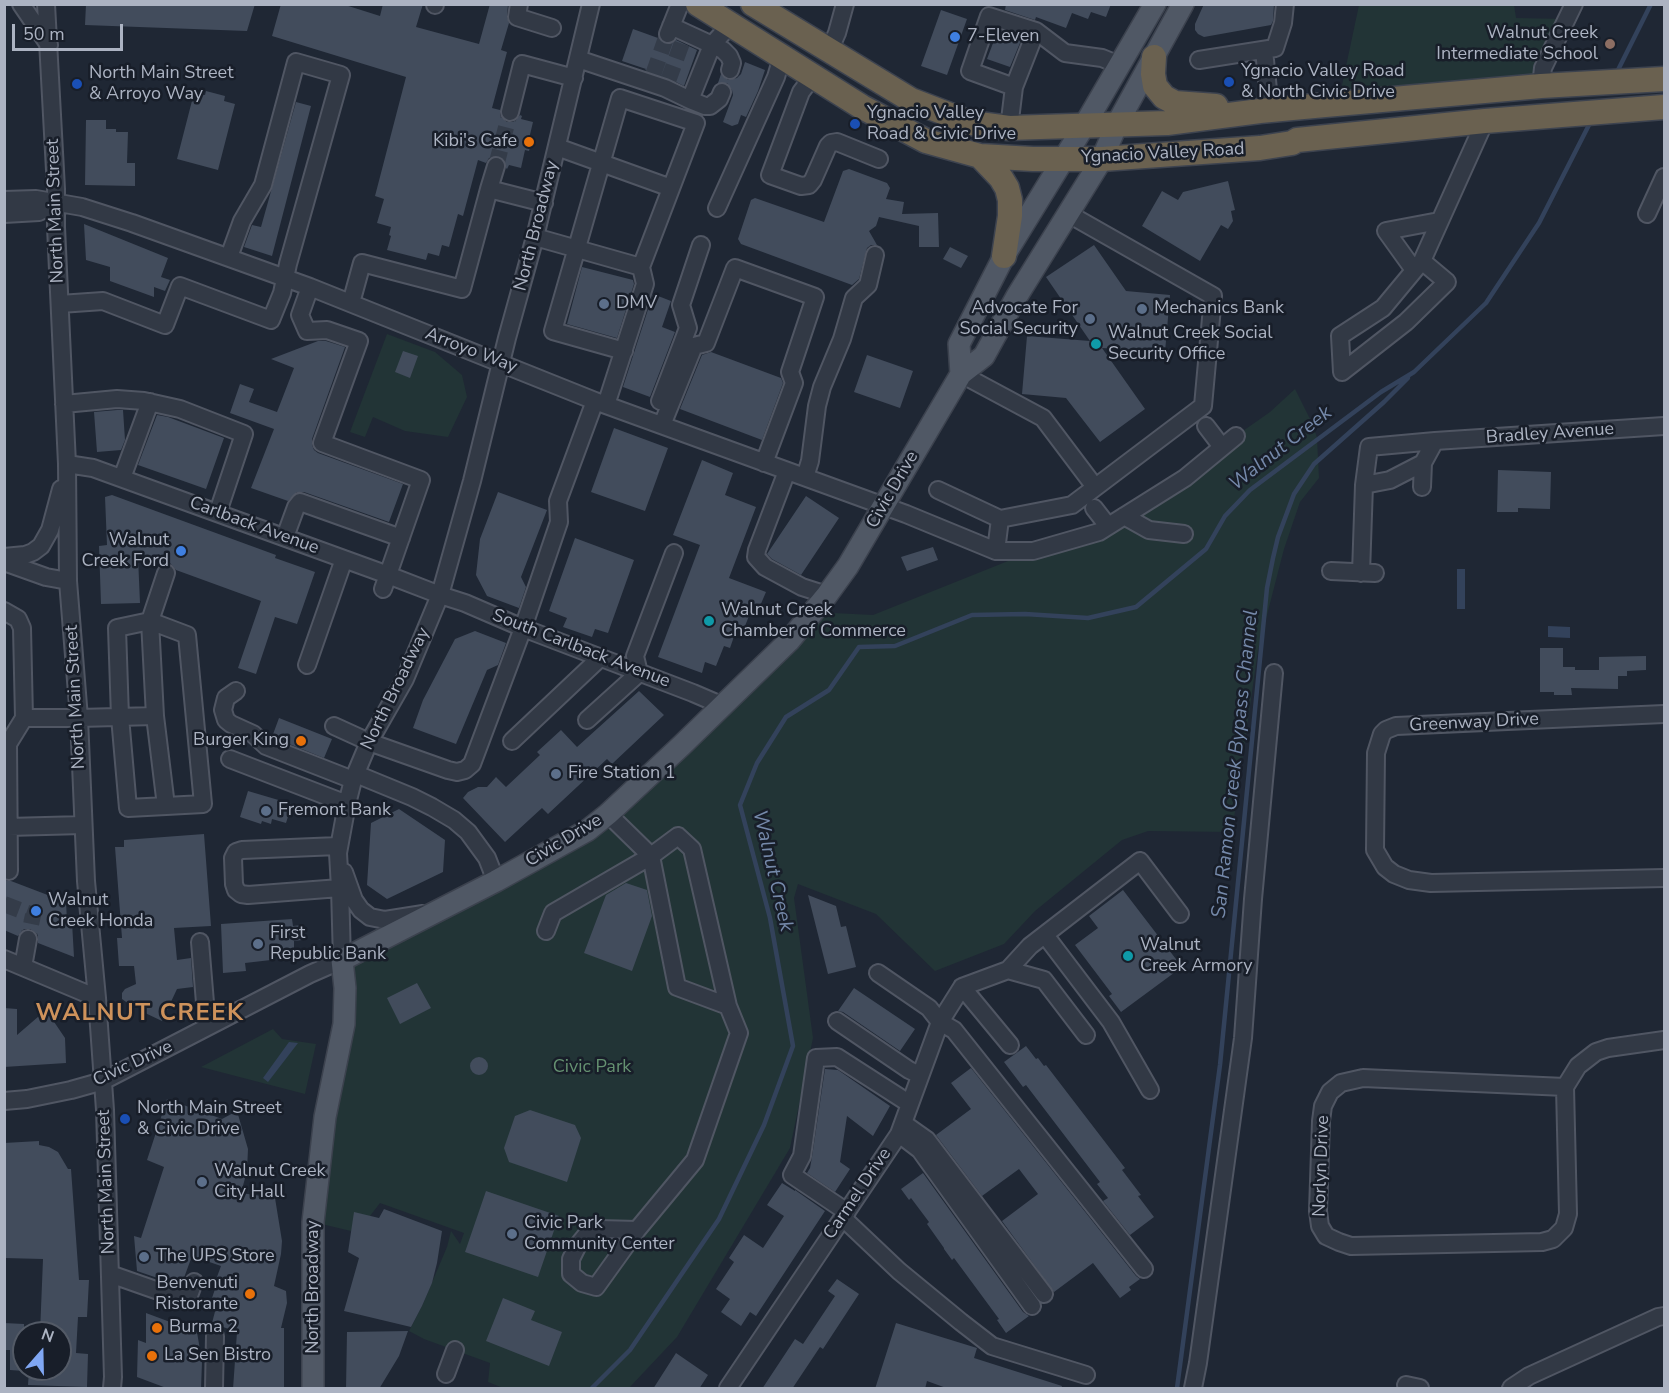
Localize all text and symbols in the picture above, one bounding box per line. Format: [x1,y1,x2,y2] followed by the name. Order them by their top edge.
[15,12,126,50] scale bar
[23,22,65,46] text: 50 m
[1436,23,1598,66] place label: Walnut Creek Intermediate School
[967,26,1040,48] place label: 7-Eleven
[948,30,962,44] marker: 7-Eleven
[1603,37,1617,51] marker: Walnut Creek Intermediate School
[1241,61,1404,104] place label: Ygnacio Valley Road & North Civic Drive
[89,63,233,106] place label: North Main Street & Arroyo Way
[1222,75,1236,89] marker: Ygnacio Valley Road & North Civic Drive
[70,77,84,91] marker: North Main Street & Arroyo Way
[867,103,1016,146] place label: Ygnacio Valley Road & Civic Drive
[848,117,862,131] marker: Ygnacio Valley Road & Civic Drive
[433,131,517,153] place label: Kibi's Cafe
[522,135,536,149] marker: Kibi's Cafe
[43,138,69,284] street label: North Main Street
[1081,139,1245,169] street label: Ygnacio Valley Road
[510,159,564,293] street label: North Broadway
[616,293,657,315] place label: DMV
[597,297,611,311] marker: DMV
[960,298,1078,340] place label: Advocate For Social Security
[1154,298,1284,320] place label: Mechanics Bank
[1135,302,1149,316] marker: Mechanics Bank
[1083,312,1097,326] marker: Advocate For Social Security
[1108,323,1273,366] place label: Walnut Creek Social Security Office
[422,324,520,378] street label: Arroyo Way
[1089,337,1103,351] marker: Walnut Creek Social Security Office
[1225,401,1337,497] water label: Walnut Creek
[1485,419,1615,449] street label: Bradley Avenue
[862,448,924,532] street label: Civic Drive
[186,493,322,559] street label: Carlback Avenue
[81,530,169,572] place label: Walnut Creek Ford
[174,544,188,558] marker: Walnut Creek Ford
[721,600,906,642] place label: Walnut Creek Chamber of Commerce
[489,605,673,693] street label: South Carlback Avenue
[1208,609,1264,919] water label: San Ramon Creek Bypass Channel
[702,614,716,628] marker: Walnut Creek Chamber of Commerce
[61,624,91,770] street label: North Main Street
[357,624,435,754] street label: North Broadway
[1409,709,1539,737] street label: Greenway Drive
[193,730,289,752] place label: Burger King
[294,734,308,748] marker: Burger King
[568,763,676,785] place label: Fire Station 1
[549,767,563,781] marker: Fire Station 1
[278,800,391,822] place label: Fremont Bank
[259,804,273,818] marker: Fremont Bank
[746,808,798,934] water label: Walnut Creek
[522,810,606,872] street label: Civic Drive
[48,890,153,932] place label: Walnut Creek Honda
[29,904,43,918] marker: Walnut Creek Honda
[270,923,386,966] place label: First Republic Bank
[1140,935,1252,978] place label: Walnut Creek Armory
[251,937,265,951] marker: First Republic Bank
[1121,949,1135,963] marker: Walnut Creek Armory
[35,1000,245,1028] district label: WALNUT CREEK
[90,1036,176,1092] street label: Civic Drive
[553,1057,631,1079] park label: Civic Park
[137,1098,281,1140] place label: North Main Street & Civic Drive
[94,1109,120,1255] street label: North Main Street
[118,1112,132,1126] marker: North Main Street & Civic Drive
[1309,1115,1335,1217] street label: Norlyn Drive
[820,1144,896,1244] street label: Carmel Drive
[214,1161,325,1204] place label: Walnut Creek City Hall
[195,1175,209,1189] marker: Walnut Creek City Hall
[524,1213,675,1256] place label: Civic Park Community Center
[303,1220,325,1354] street label: North Broadway
[505,1227,519,1241] marker: Civic Park Community Center
[156,1246,275,1268] place label: The UPS Store
[137,1250,151,1264] marker: The UPS Store
[155,1273,238,1316] place label: Benvenuti Ristorante
[243,1287,257,1301] marker: Benvenuti Ristorante
[169,1317,238,1339] place label: Burma 2
[12,1321,72,1381] north arrow
[150,1321,164,1335] marker: Burma 2
[38,1324,57,1348] text: N
[164,1345,271,1367] place label: La Sen Bistro
[145,1349,159,1363] marker: La Sen Bistro

